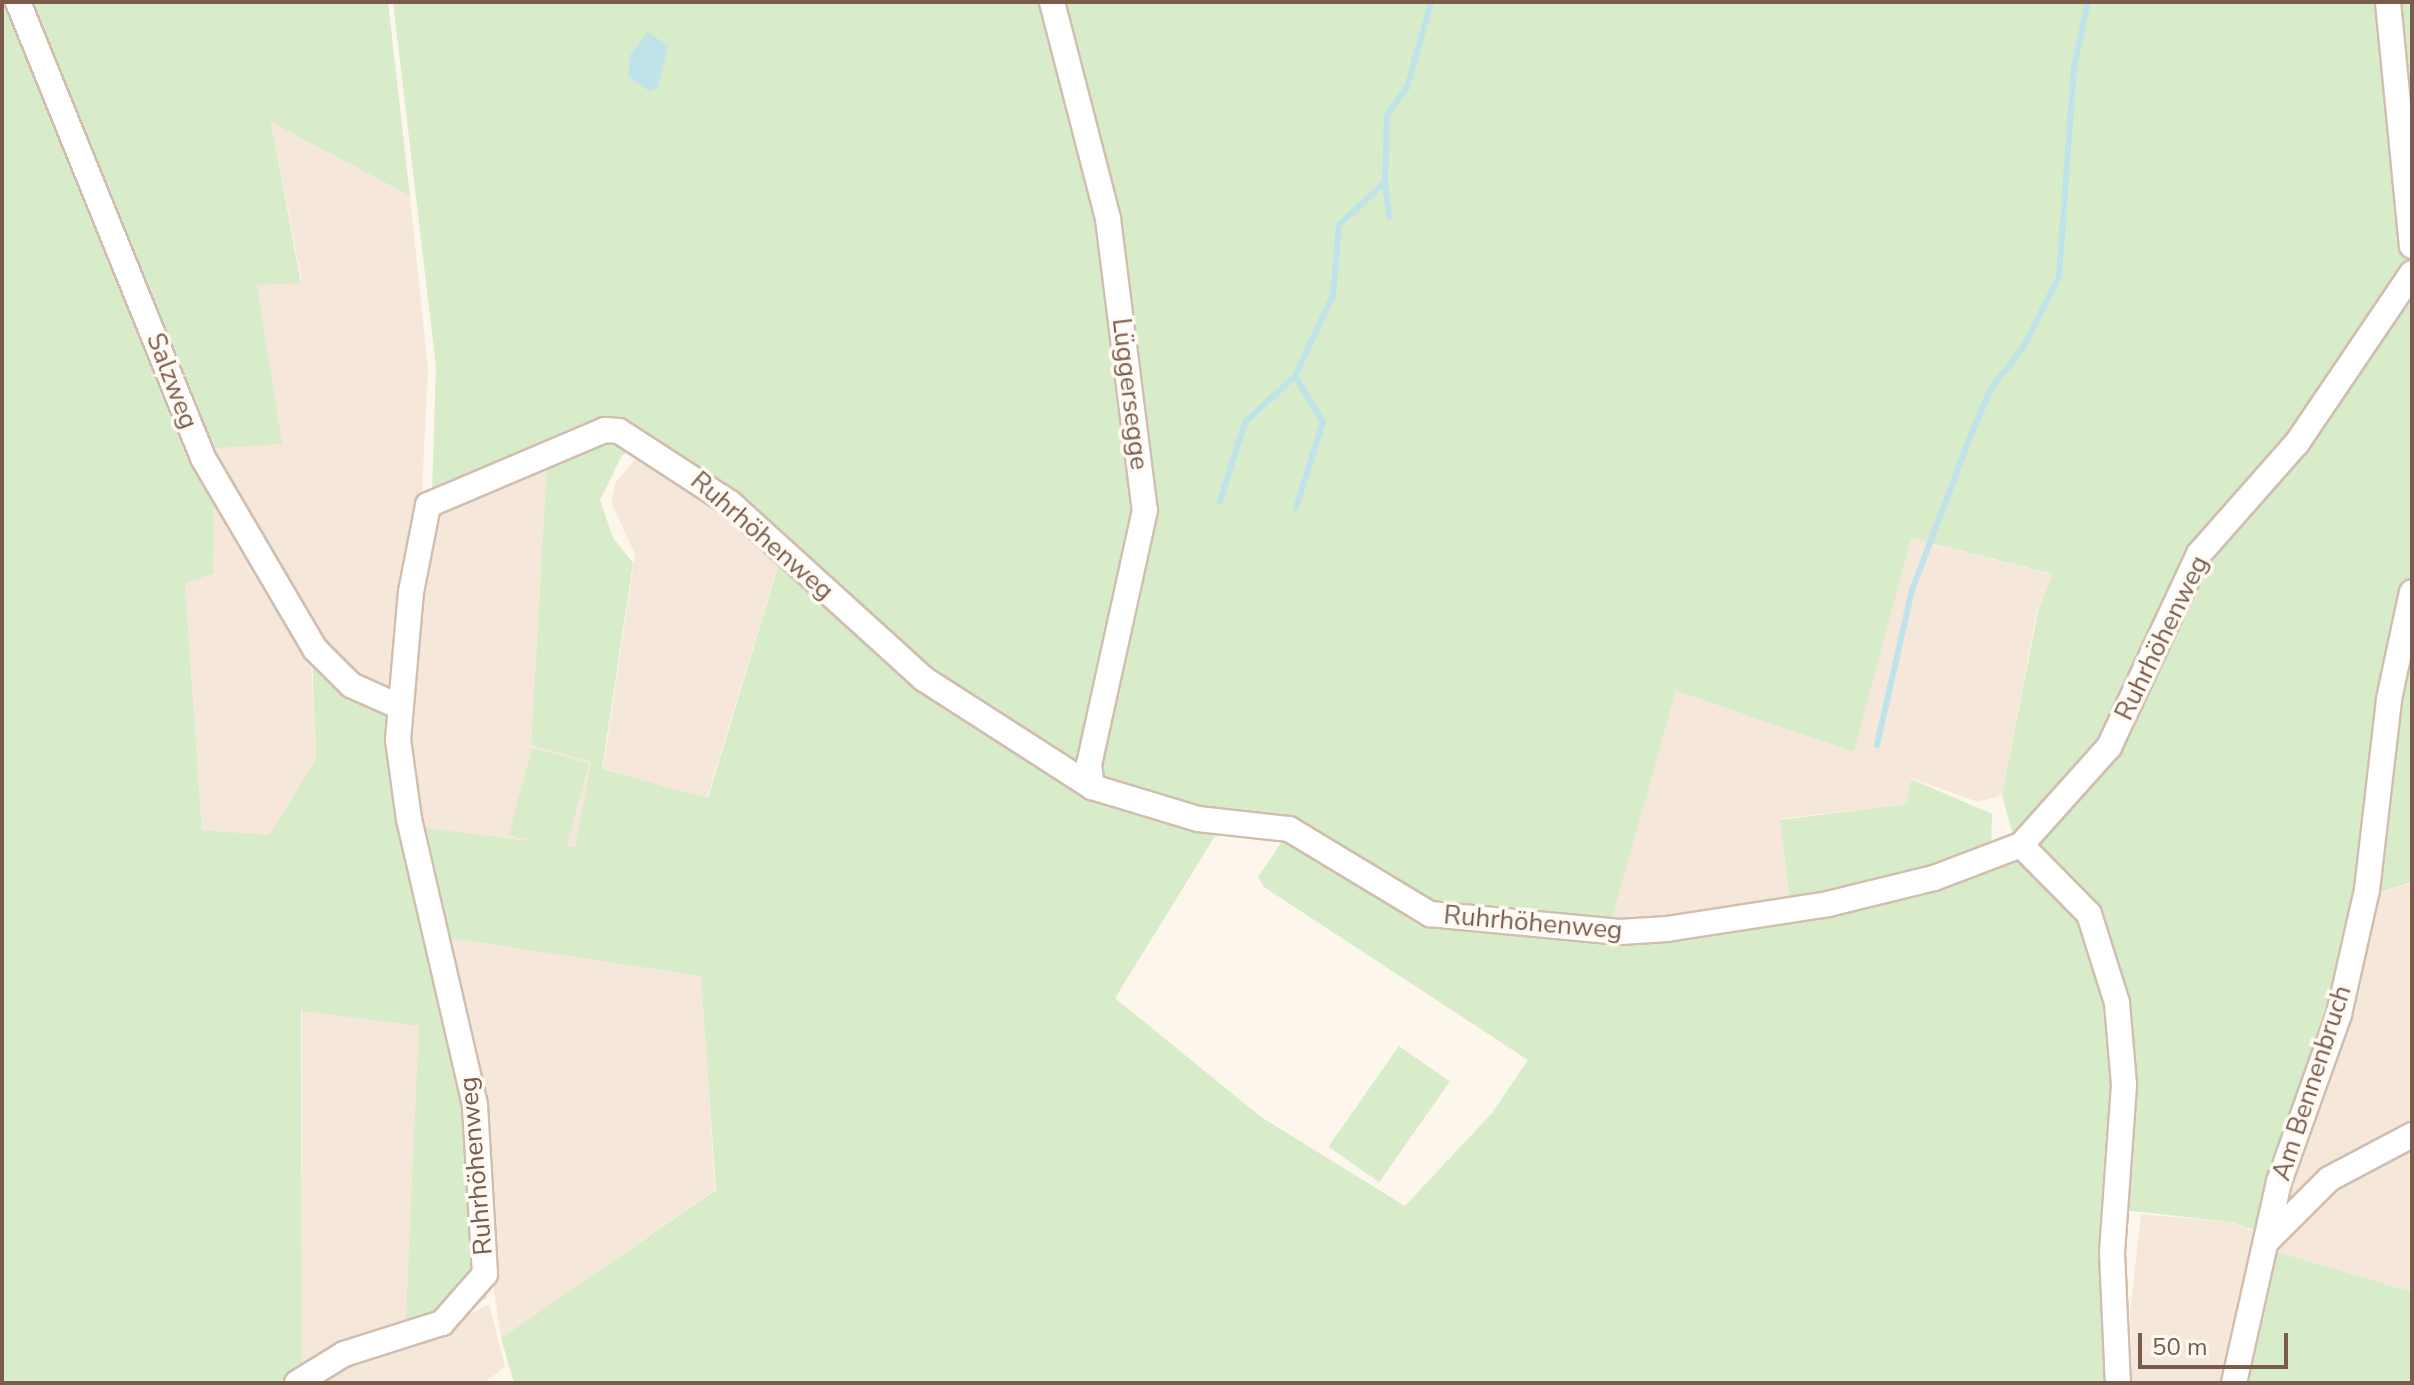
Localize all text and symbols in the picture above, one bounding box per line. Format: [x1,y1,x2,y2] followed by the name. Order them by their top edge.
[1105,316,1155,472] street label: Lüggersegge
[140,329,204,433] street label: Salzweg
[684,465,840,607] street label: Ruhrhöhenweg
[2109,551,2215,725] street label: Ruhrhöhenweg
[1442,900,1624,946] street label: Ruhrhöhenweg
[2266,982,2358,1184] street label: Am Bennenbruch
[453,1075,499,1257] street label: Ruhrhöhenweg
[2142,1317,2292,1367] scale bar
[2152,1331,2208,1363] text: 50 m

